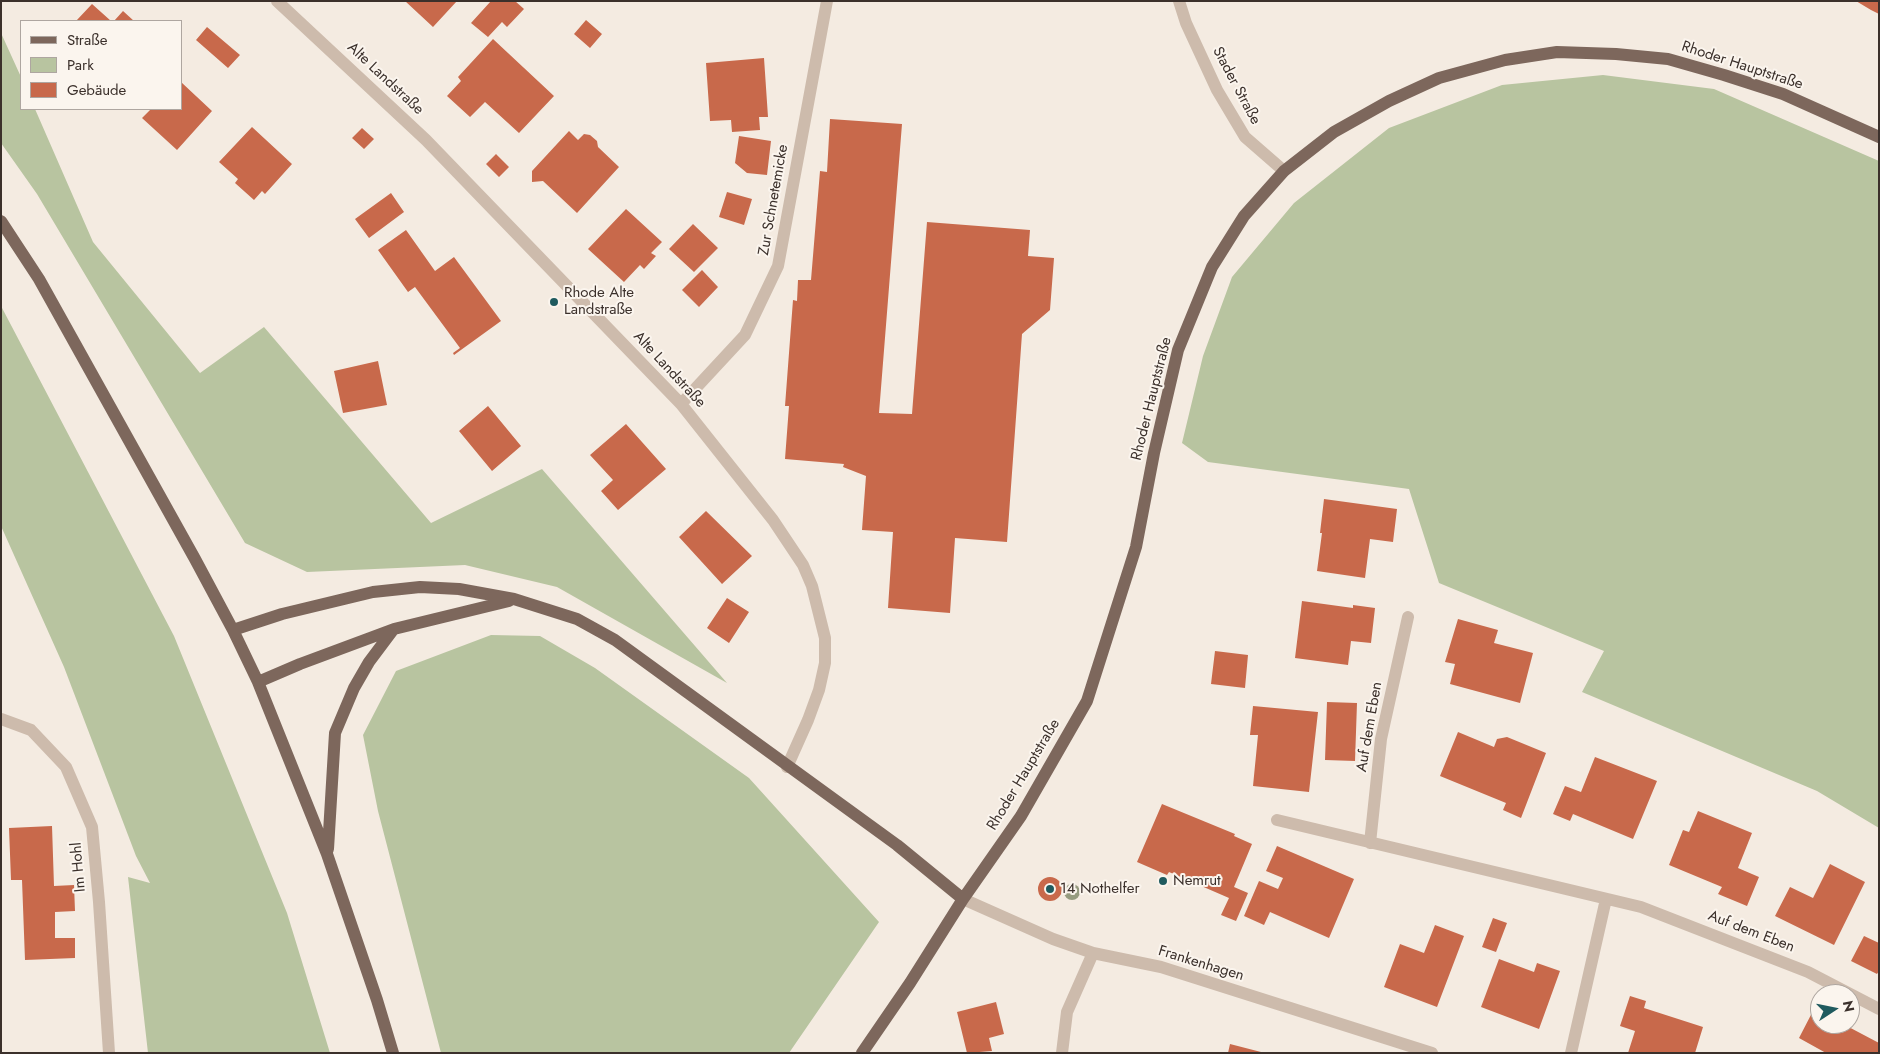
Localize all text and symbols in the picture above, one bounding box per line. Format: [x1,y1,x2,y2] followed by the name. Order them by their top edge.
[20,20,182,110] legend
[67,29,107,51] text: Straße
[1679,38,1805,94] street label: Rhoder Hauptstraße
[343,39,427,119] street label: Alte Landstraße
[1208,44,1264,128] street label: Stader Straße
[67,54,94,76] text: Park
[67,79,126,101] text: Gebäude
[755,143,793,257] street label: Zur Schnetemicke
[564,284,634,319] place label: Rhode Alte Landstraße
[548,296,560,308] marker: Rhode Alte Landstraße
[629,328,709,412] street label: Alte Landstraße
[1128,335,1176,463] street label: Rhoder Hauptstraße
[1353,681,1387,773] street label: Auf dem Eben
[984,716,1064,834] street label: Rhoder Hauptstraße
[68,841,90,893] street label: Im Hohl
[1173,872,1221,890] place label: Nemrut
[1157,875,1169,887] marker: Nemrut
[1060,880,1140,898] place label: 14 Nothelfer
[1044,883,1056,895] marker: 14 Nothelfer
[1705,907,1797,957] street label: Auf dem Eben
[1156,942,1246,986] street label: Frankenhagen
[1810,984,1860,1034] north arrow
[1838,999,1860,1014] text: N

